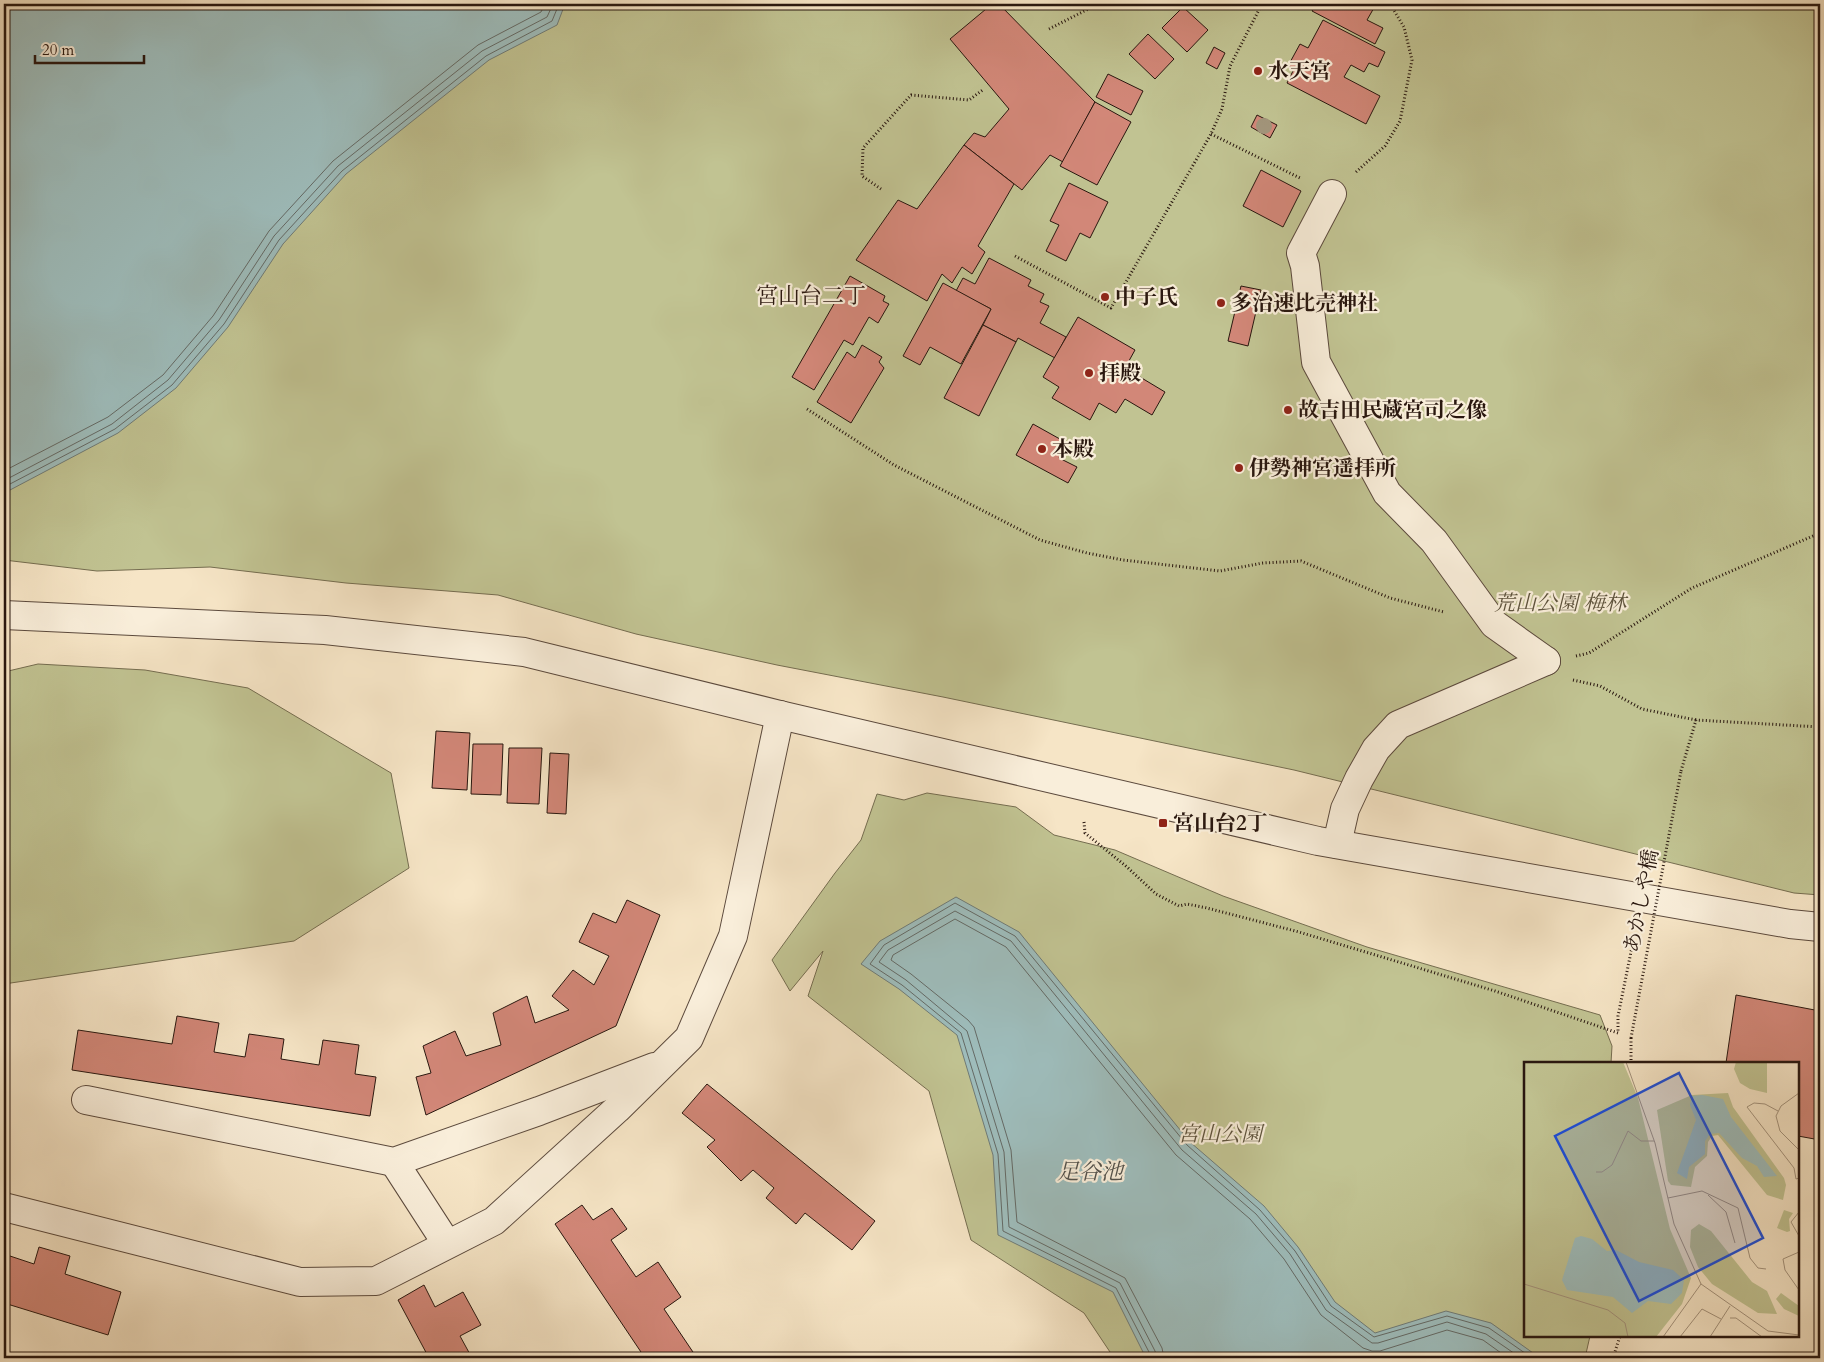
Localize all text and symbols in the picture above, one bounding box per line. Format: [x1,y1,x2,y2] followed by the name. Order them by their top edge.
[35,32,144,64] scale bar
[42,40,74,60] text: 20 m
[1268,57,1331,86] place label: 水天宮
[1252,65,1264,77] marker: 水天宮
[756,281,866,311] district label: 宮山台二丁
[1115,283,1178,312] place label: 中子氏
[1231,289,1378,318] place label: 多治速比売神社
[1099,291,1111,303] marker: 中子氏
[1215,297,1227,309] marker: 多治速比売神社
[1099,359,1141,388] place label: 拝殿
[1083,367,1095,379] marker: 拝殿
[1298,396,1487,425] place label: 故吉田民蔵宮司之像
[1282,404,1294,416] marker: 故吉田民蔵宮司之像
[1052,435,1094,464] place label: 本殿
[1036,443,1048,455] marker: 本殿
[1249,454,1396,483] place label: 伊勢神宮遥拝所
[1233,462,1245,474] marker: 伊勢神宮遥拝所
[1494,589,1629,618] park label: 荒山公園 梅林
[1173,809,1268,838] place label: 宮山台2丁
[1157,817,1169,829] marker: 宮山台2丁
[1617,847,1666,955] street label: あかしや橋
[1524,1062,1799,1337] inset map
[1178,1120,1265,1149] park label: 宮山公園
[1057,1157,1126,1187] water label: 足谷池

